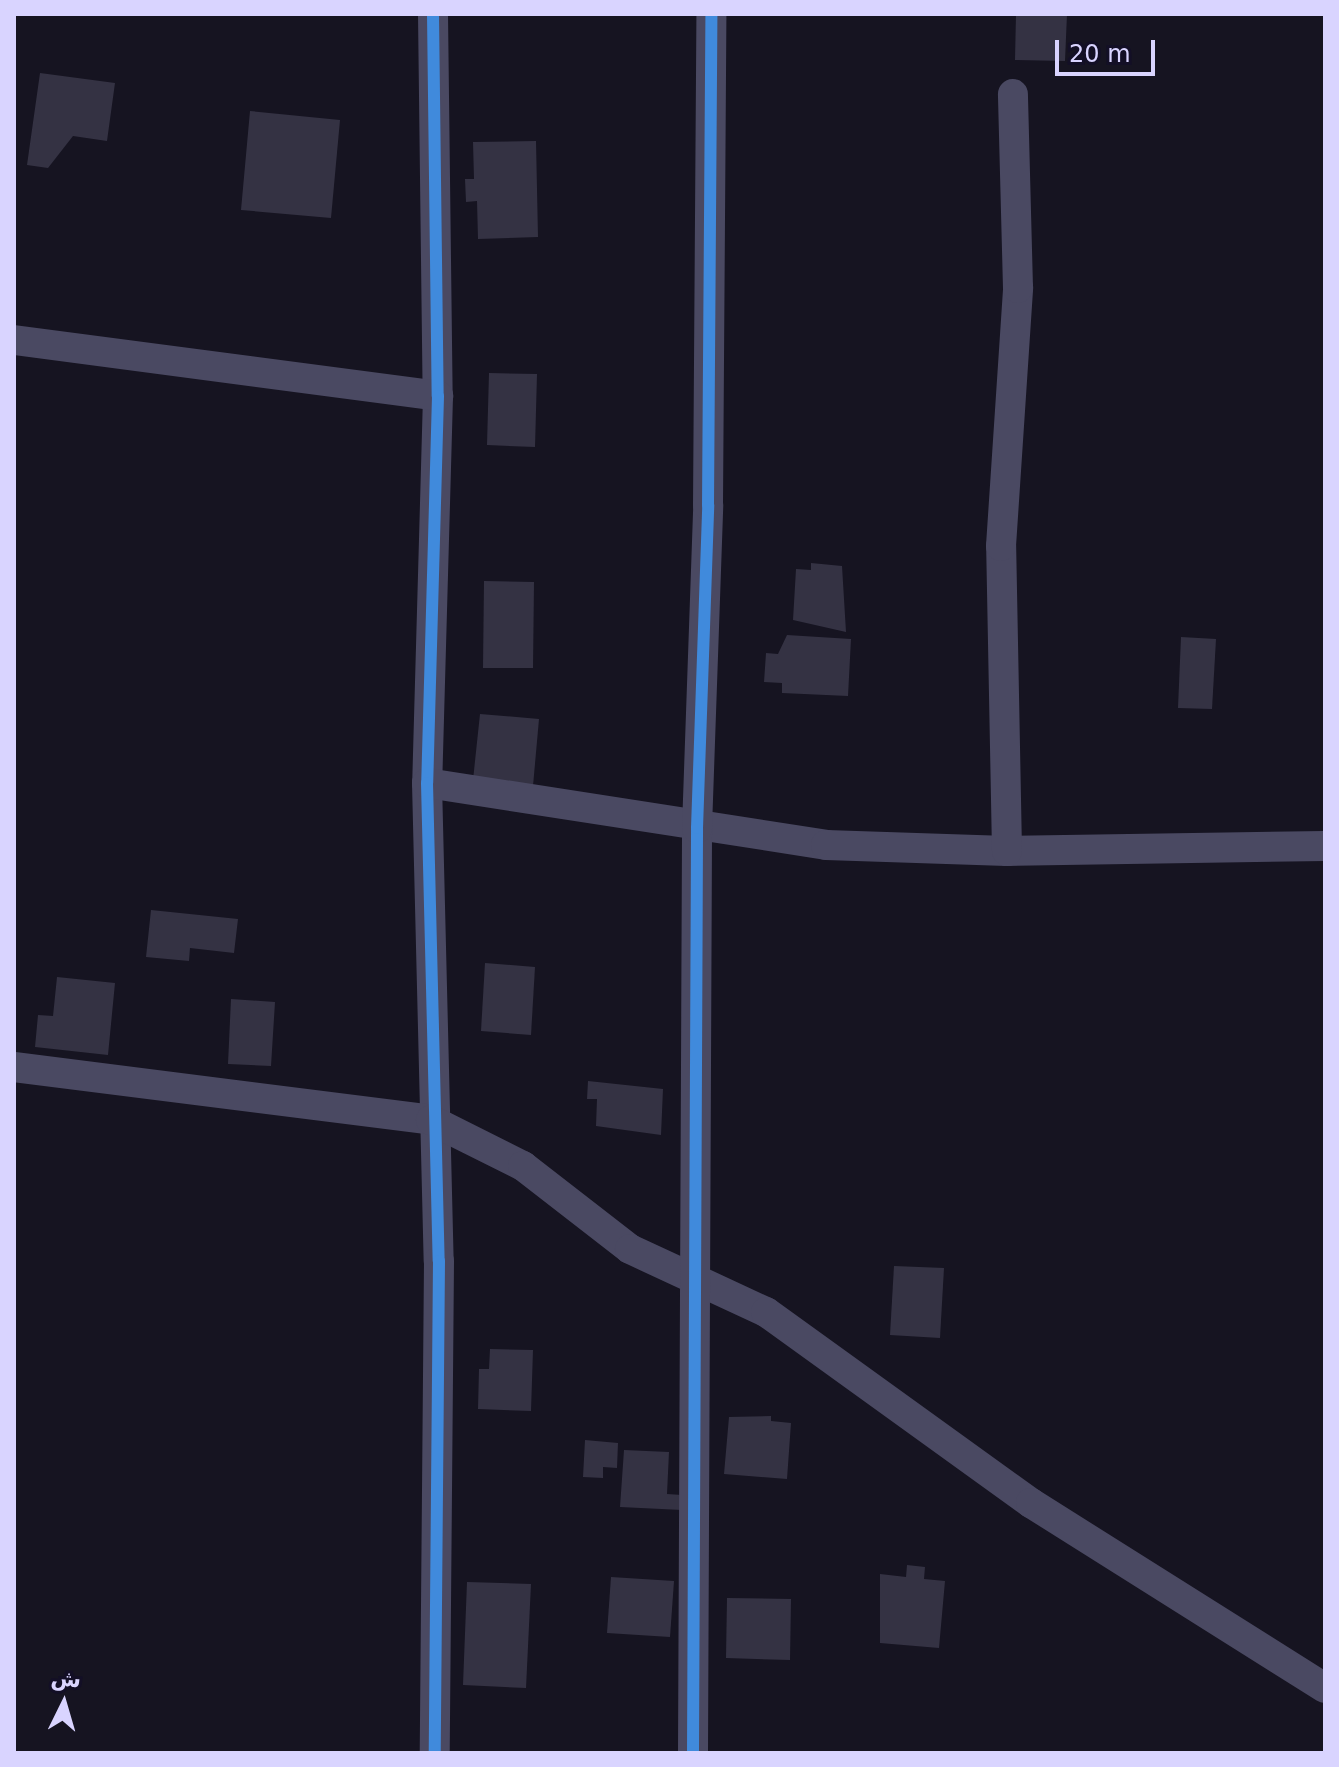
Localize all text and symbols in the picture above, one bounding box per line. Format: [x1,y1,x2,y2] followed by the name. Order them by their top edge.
[1059,24,1159,74] scale bar
[1069,40,1131,68] text: 20 m
[24,1663,104,1743] north arrow
[50,1665,82,1692] text: ش

